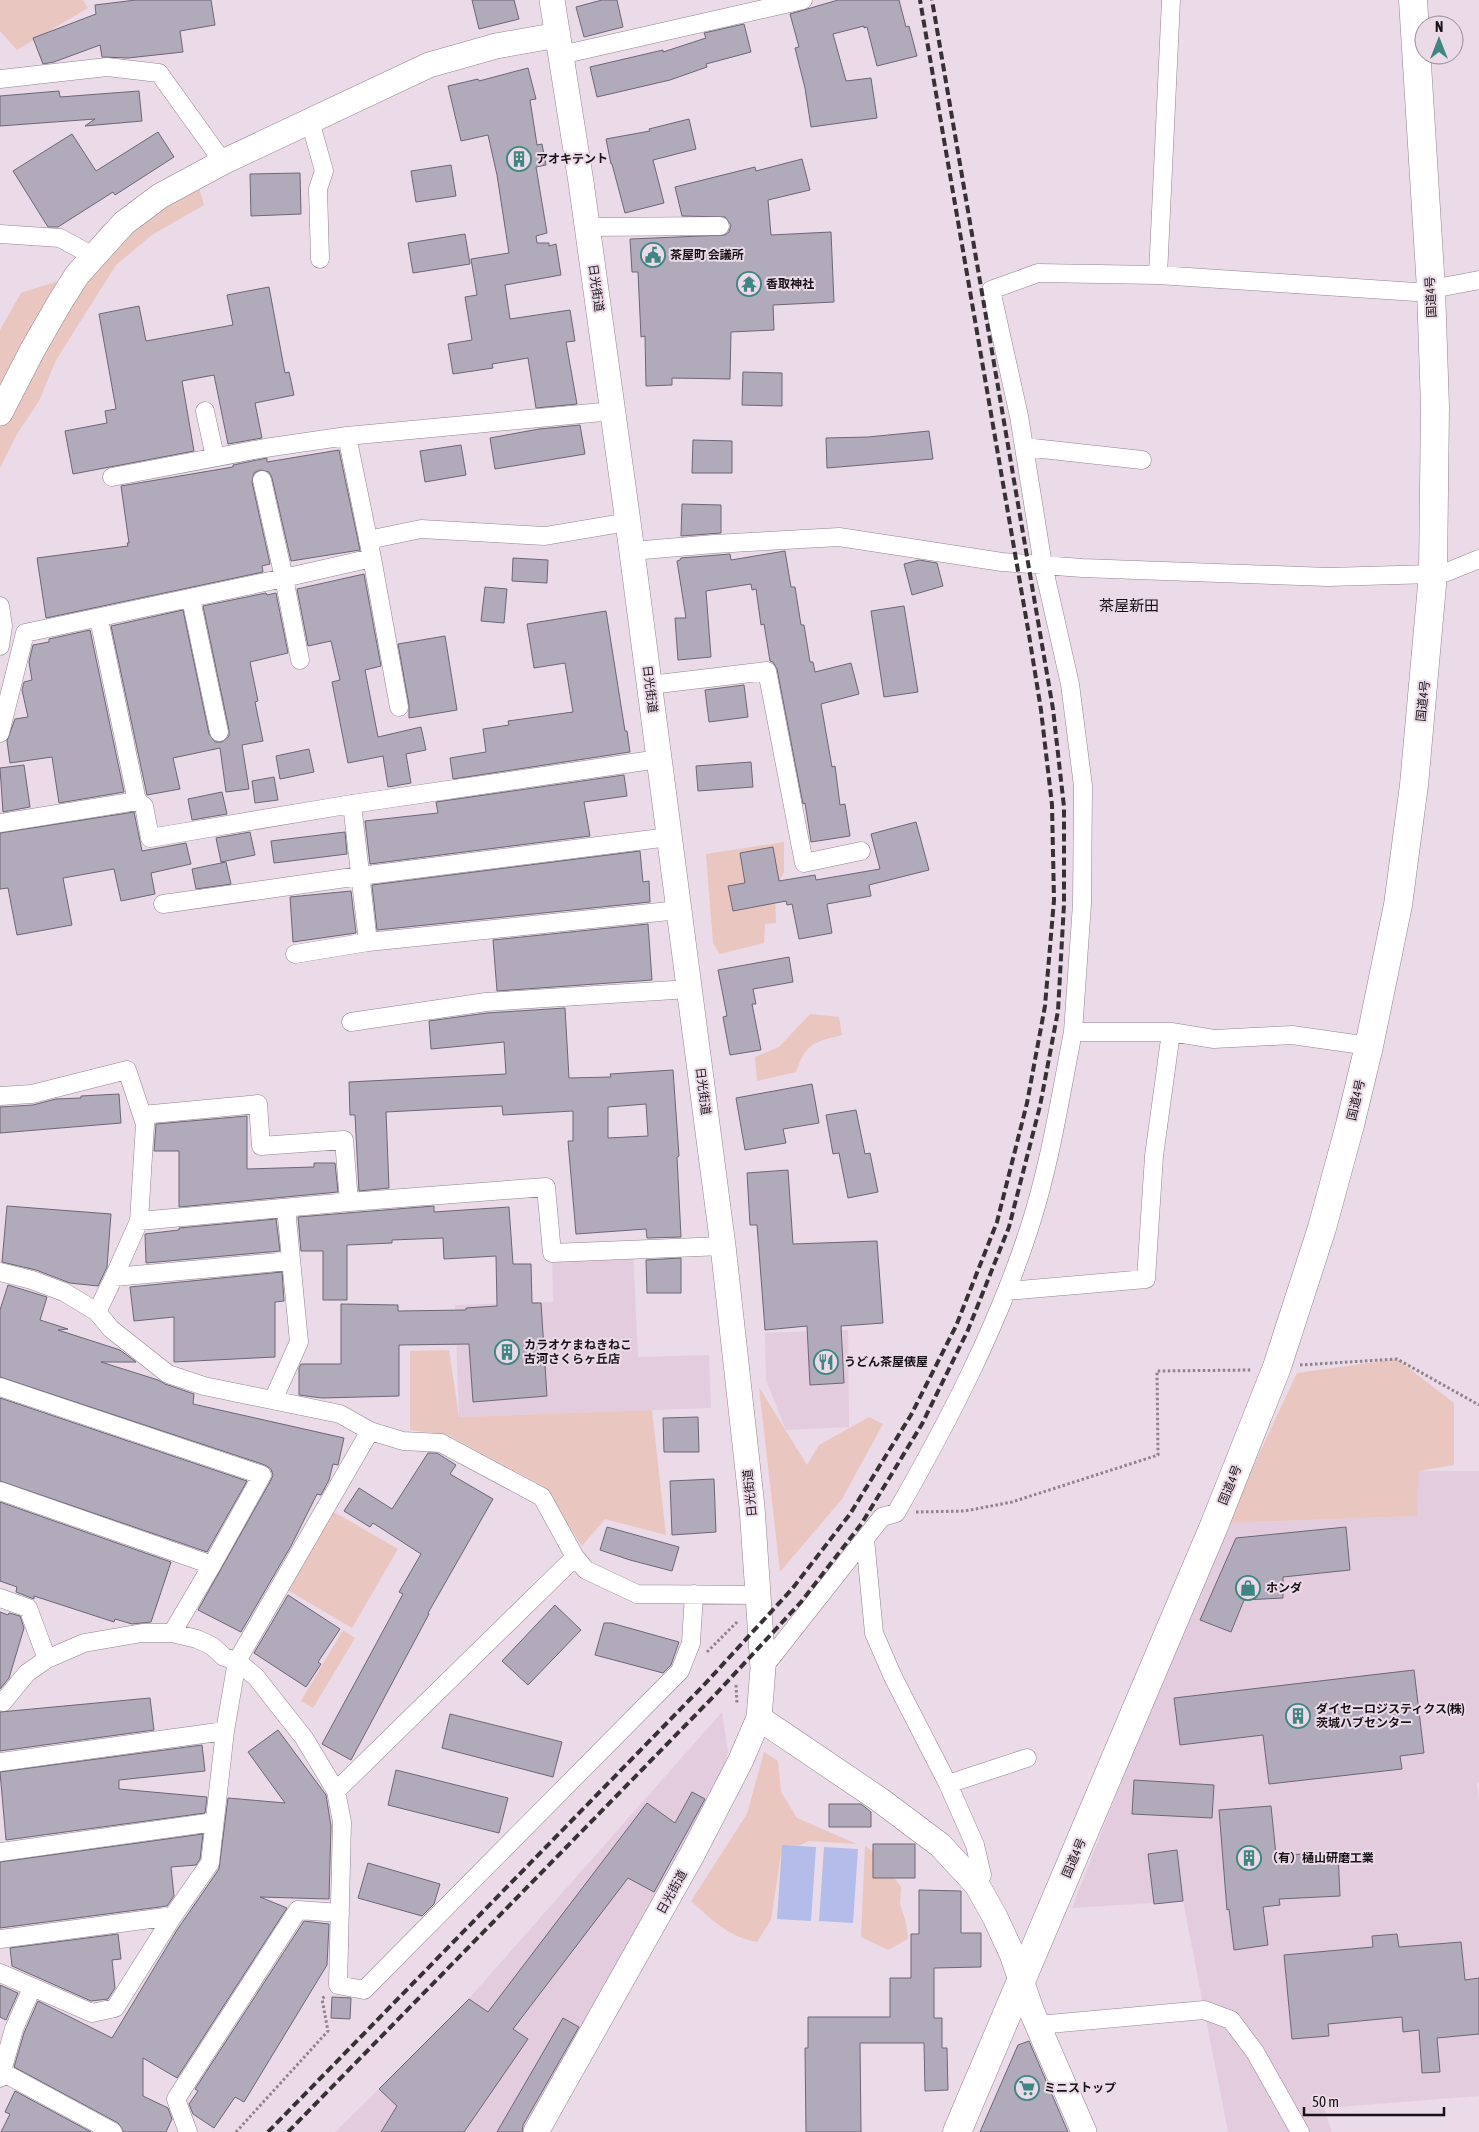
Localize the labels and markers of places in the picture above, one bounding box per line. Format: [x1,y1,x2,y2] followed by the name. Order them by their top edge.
[506,146,532,172] building icon: アオキテント
[536,152,608,166] place label: アオキテント
[640,242,666,268] public building icon: 茶屋町 会議所
[670,248,744,262] place label: 茶屋町 会議所
[736,271,762,297] temple icon: 香取神社
[766,277,814,291] place label: 香取神社
[524,1338,632,1366] place label: カラオケまねきねこ 古河さくらヶ丘店
[494,1339,520,1365] building icon: カラオケまねきねこ 古河さくらヶ丘店
[813,1349,839,1375] restaurant icon: うどん茶屋俵屋
[844,1355,928,1369] place label: うどん茶屋俵屋
[1235,1575,1261,1601] shop icon: ホンダ
[1266,1581,1302,1595] place label: ホンダ
[1316,1702,1465,1730] place label: ダイセーロジスティクス(株) 茨城ハブセンター
[1285,1703,1311,1729] building icon: ダイセーロジスティクス(株) 茨城ハブセンター
[1236,1845,1262,1871] building icon: （有）樋山研磨工業
[1266,1851,1374,1865] place label: （有）樋山研磨工業
[1014,2075,1040,2101] supermarket icon: ミニストップ
[1044,2081,1116,2095] place label: ミニストップ

